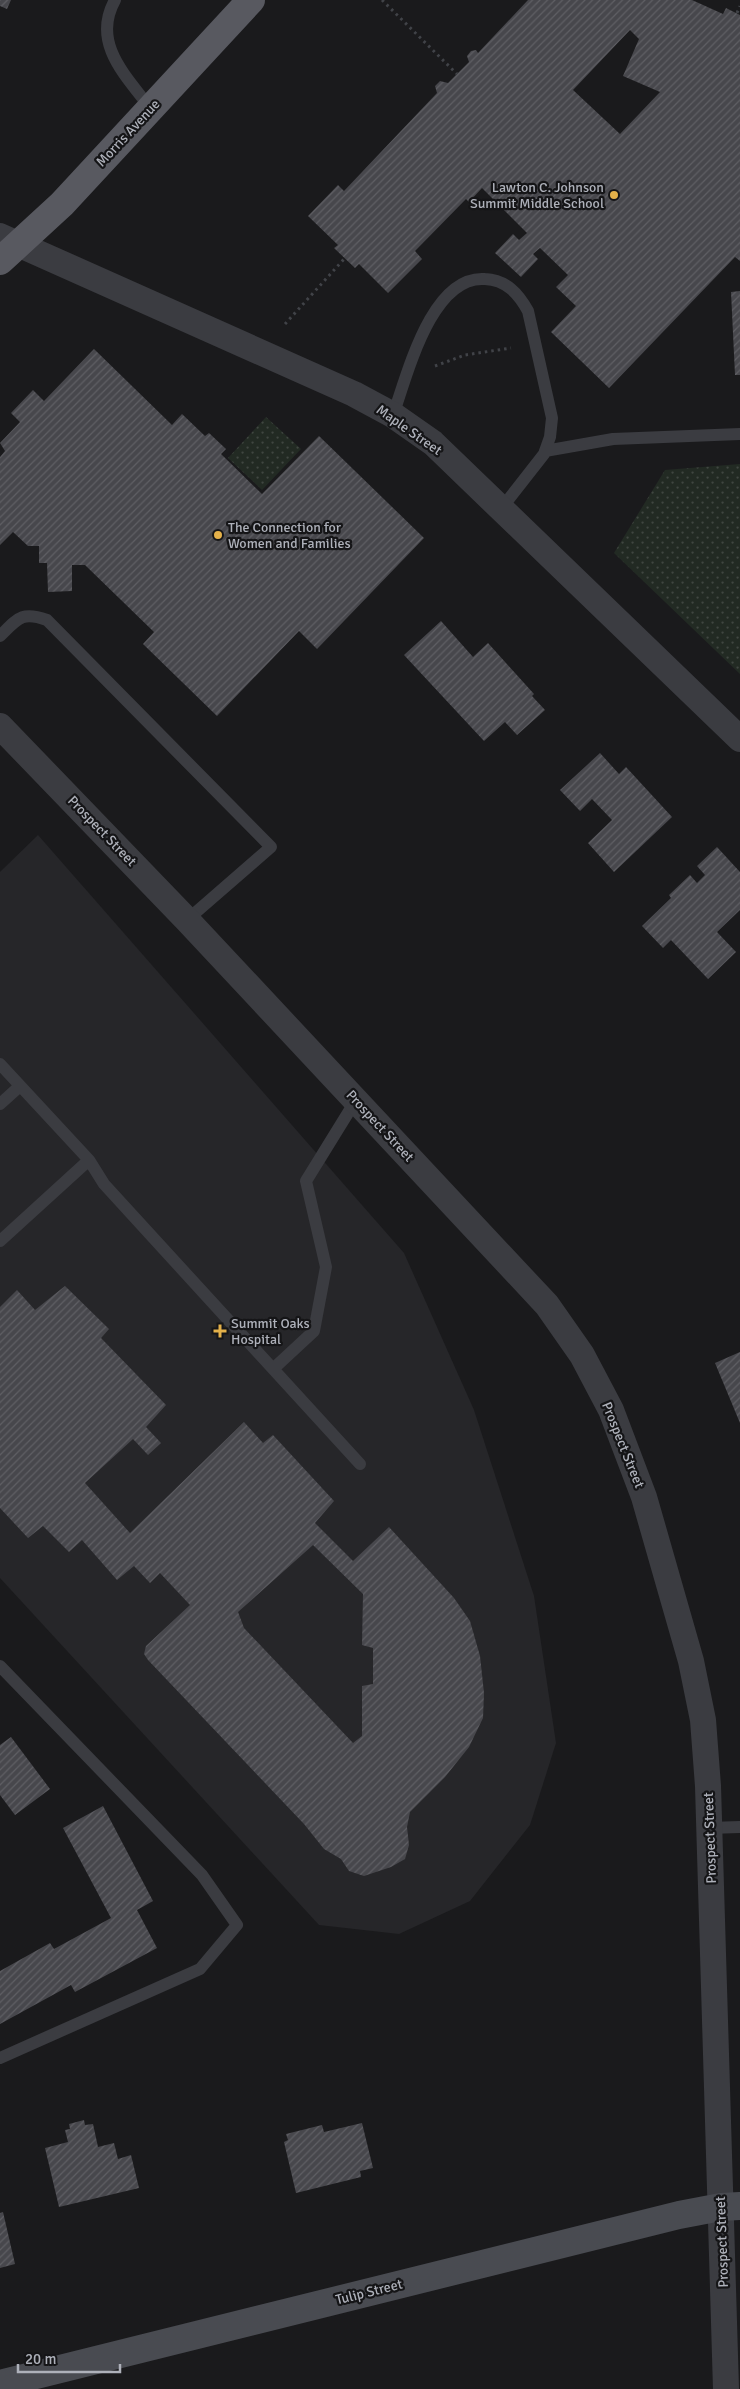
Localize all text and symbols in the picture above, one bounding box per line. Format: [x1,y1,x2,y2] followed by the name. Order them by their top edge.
[92,96,164,170] street label: Morris Avenue
[470,179,604,212] place label: Lawton C. Johnson Summit Middle School
[608,189,620,201] marker: Lawton C. Johnson Summit Middle School
[373,401,445,459] street label: Maple Street
[228,519,351,552] place label: The Connection for Women and Families
[212,529,224,541] marker: The Connection for Women and Families
[64,792,140,870] street label: Prospect Street
[343,1087,417,1165] street label: Prospect Street
[231,1315,310,1348] place label: Summit Oaks Hospital
[213,1324,227,1338] marker: Summit Oaks Hospital
[598,1399,648,1491] street label: Prospect Street
[700,1792,720,1884] street label: Prospect Street
[712,2196,732,2288] street label: Prospect Street
[334,2275,404,2308] street label: Tulip Street
[18,2342,120,2374] scale bar
[25,2350,56,2368] text: 20 m

